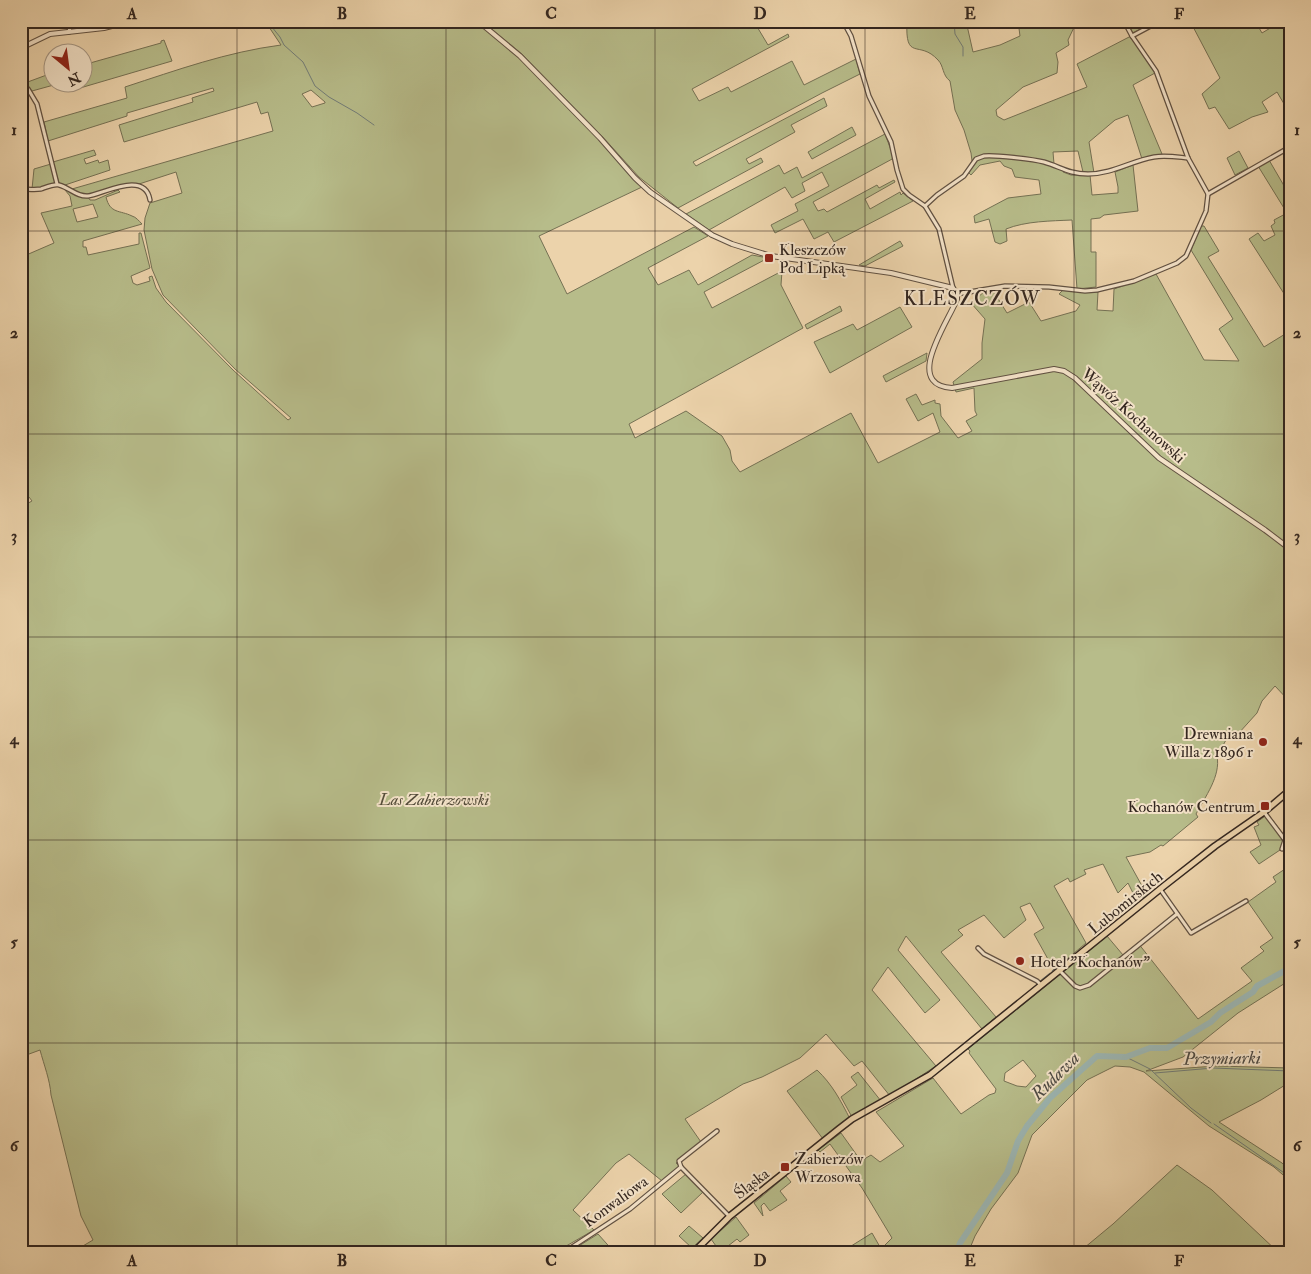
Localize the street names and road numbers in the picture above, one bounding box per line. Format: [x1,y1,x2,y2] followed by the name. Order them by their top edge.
[1076,363,1189,468] street label: Wąwóz Kochanowski
[1084,866,1167,939] street label: Lubomirskich
[730,1164,774,1204] street label: Śląska
[579,1171,652,1232] street label: Konwaliowa

